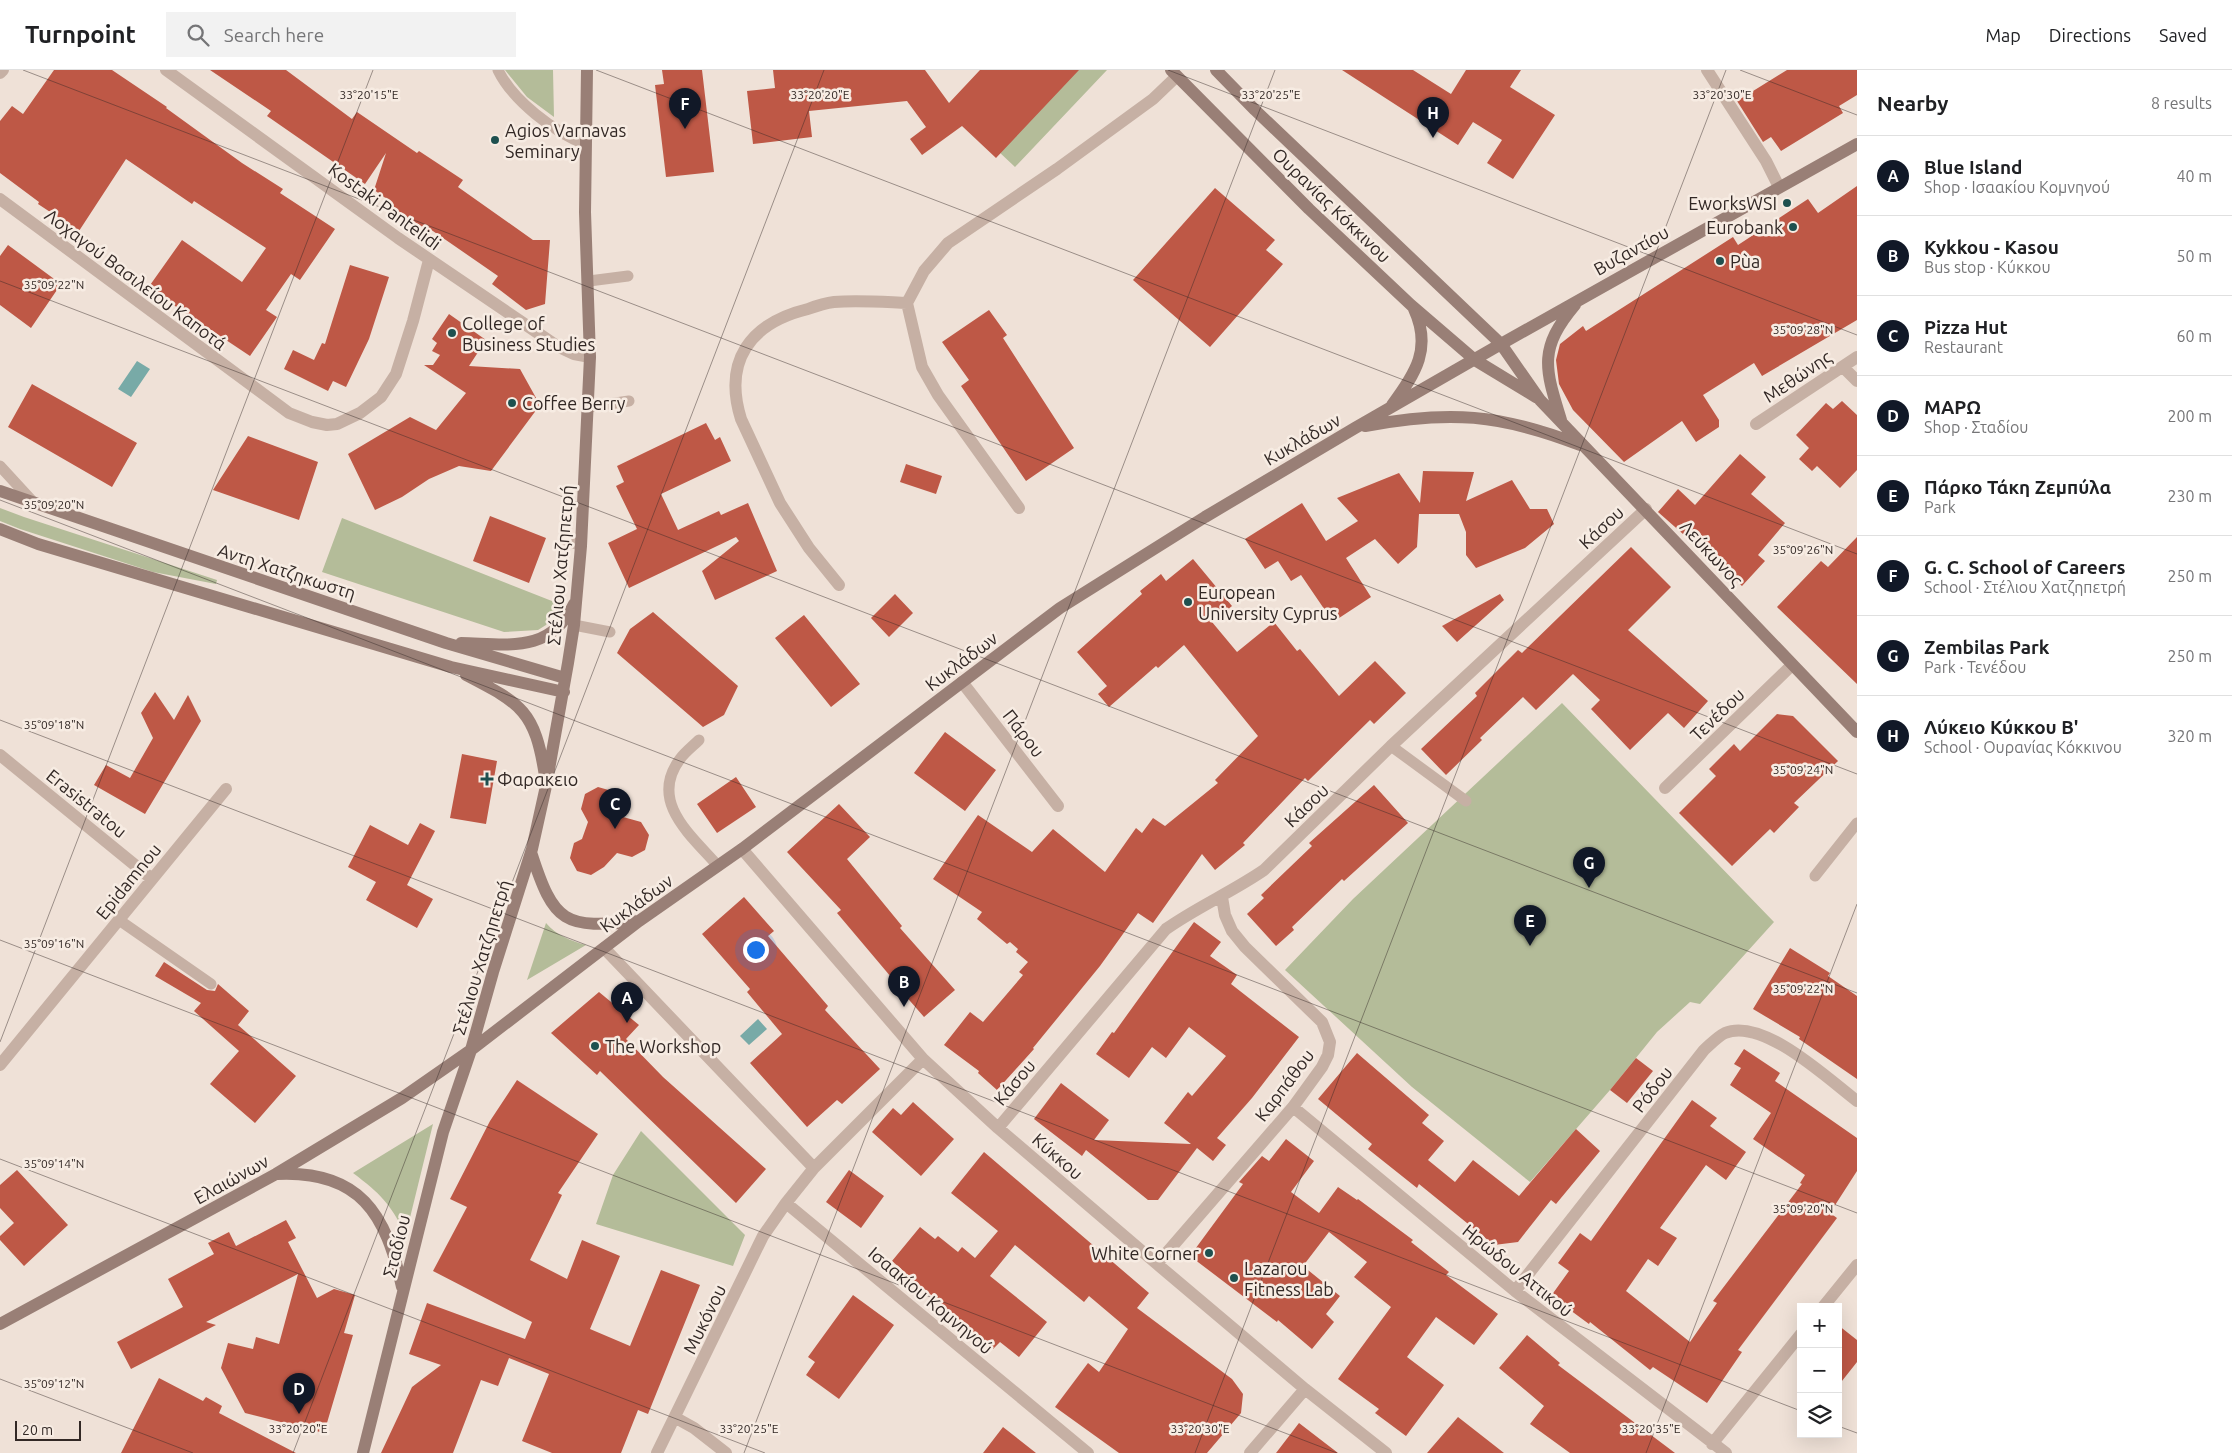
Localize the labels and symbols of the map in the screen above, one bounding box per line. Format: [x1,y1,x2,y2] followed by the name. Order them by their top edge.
[340,88,399,101] text: 33°20'15"E
[669,88,701,129] pin: F
[791,88,850,101] text: 33°20'20"E
[1242,88,1301,101] text: 33°20'25"E
[1693,88,1752,101] text: 33°20'30"E
[1417,97,1449,138] pin: H
[505,120,627,161] place label: Agios Varnavas Seminary
[489,134,501,146] marker: Agios Varnavas Seminary
[1268,144,1395,267] street label: Ουρανίας Κόκκινου
[325,159,445,253] street label: Kostaki Pantelidi
[1688,193,1777,213] place label: EworksWSI
[1781,197,1793,209] marker: EworksWSI
[41,204,231,354] street label: Λοχαγού Βασιλείου Καποτά
[1706,217,1783,237] place label: Eurobank
[1590,221,1672,280] street label: Βυζαντίου
[1787,221,1799,233] marker: Eurobank
[1730,251,1760,271] place label: Pùa
[1714,255,1726,267] marker: Pùa
[24,278,84,291] text: 35°09'22"N
[462,313,595,354] place label: College of Business Studies
[1773,323,1833,336] text: 35°09'28"N
[446,327,458,339] marker: College of Business Studies
[1759,346,1835,407] street label: Μεθώνης
[522,393,626,413] place label: Coffee Berry
[506,397,518,409] marker: Coffee Berry
[1260,409,1344,469] street label: Κυκλάδων
[543,484,578,646] street label: Στέλιου Χατζηπετρή
[24,498,84,511] text: 35°09'20"N
[1575,501,1627,553] street label: Κάσου
[1676,516,1747,591] street label: Λεύκωνος
[215,539,358,604] street label: Αντη Χατζηκωστη
[1773,543,1833,556] text: 35°09'26"N
[1198,582,1338,623] place label: European University Cyprus
[1182,596,1194,608] marker: European University Cyprus
[921,627,1001,695] street label: Κυκλάδων
[1686,684,1748,744] street label: Τενέδου
[999,705,1049,761] street label: Πάρου
[24,718,84,731] text: 35°09'18"N
[1773,763,1833,776] text: 35°09'24"N
[43,765,131,841] street label: Erasistratou
[497,769,578,789] place label: Φαρακειο
[481,773,493,785] marker: Φαρακειο
[1280,779,1332,831] street label: Κάσου
[599,788,631,829] pin: C
[91,839,165,923] street label: Epidamnou
[1573,847,1605,888] pin: G
[596,870,676,936] street label: Κυκλάδων
[448,877,515,1037] street label: Στέλιου Χατζηπετρή
[1514,905,1546,946] pin: E
[24,937,84,950] text: 35°09'16"N
[743,937,769,963] your location
[888,966,920,1007] pin: B
[611,982,643,1023] pin: A
[1773,982,1833,995] text: 35°09'22"N
[605,1036,721,1056] place label: The Workshop
[589,1040,601,1052] marker: The Workshop
[1250,1045,1318,1125] street label: Καρπάθου
[989,1055,1039,1109] street label: Κάσου
[1628,1062,1676,1116] street label: Ρόδου
[1029,1129,1087,1183] street label: Κύκκου
[190,1150,272,1208] street label: Ελαιώνων
[24,1157,84,1170] text: 35°09'14"N
[1773,1202,1833,1215] text: 35°09'20"N
[379,1213,413,1279] street label: Σταδίου
[1459,1220,1577,1320] street label: Ηρώδου Αττικού
[865,1242,997,1358] street label: Ισαακίου Κομνηνού
[1091,1243,1199,1263] place label: White Corner
[1203,1247,1215,1259] marker: White Corner
[1244,1258,1334,1299] place label: Lazarou Fitness Lab
[1228,1272,1240,1284] marker: Lazarou Fitness Lab
[679,1281,729,1357] street label: Μυκόνου
[283,1373,315,1414] pin: D
[24,1377,84,1390] text: 35°09'12"N
[15,1418,81,1441] scale bar
[269,1422,328,1435] text: 33°20'20"E
[720,1422,779,1435] text: 33°20'25"E
[1171,1422,1230,1435] text: 33°20'30"E
[1622,1422,1681,1435] text: 33°20'35"E

